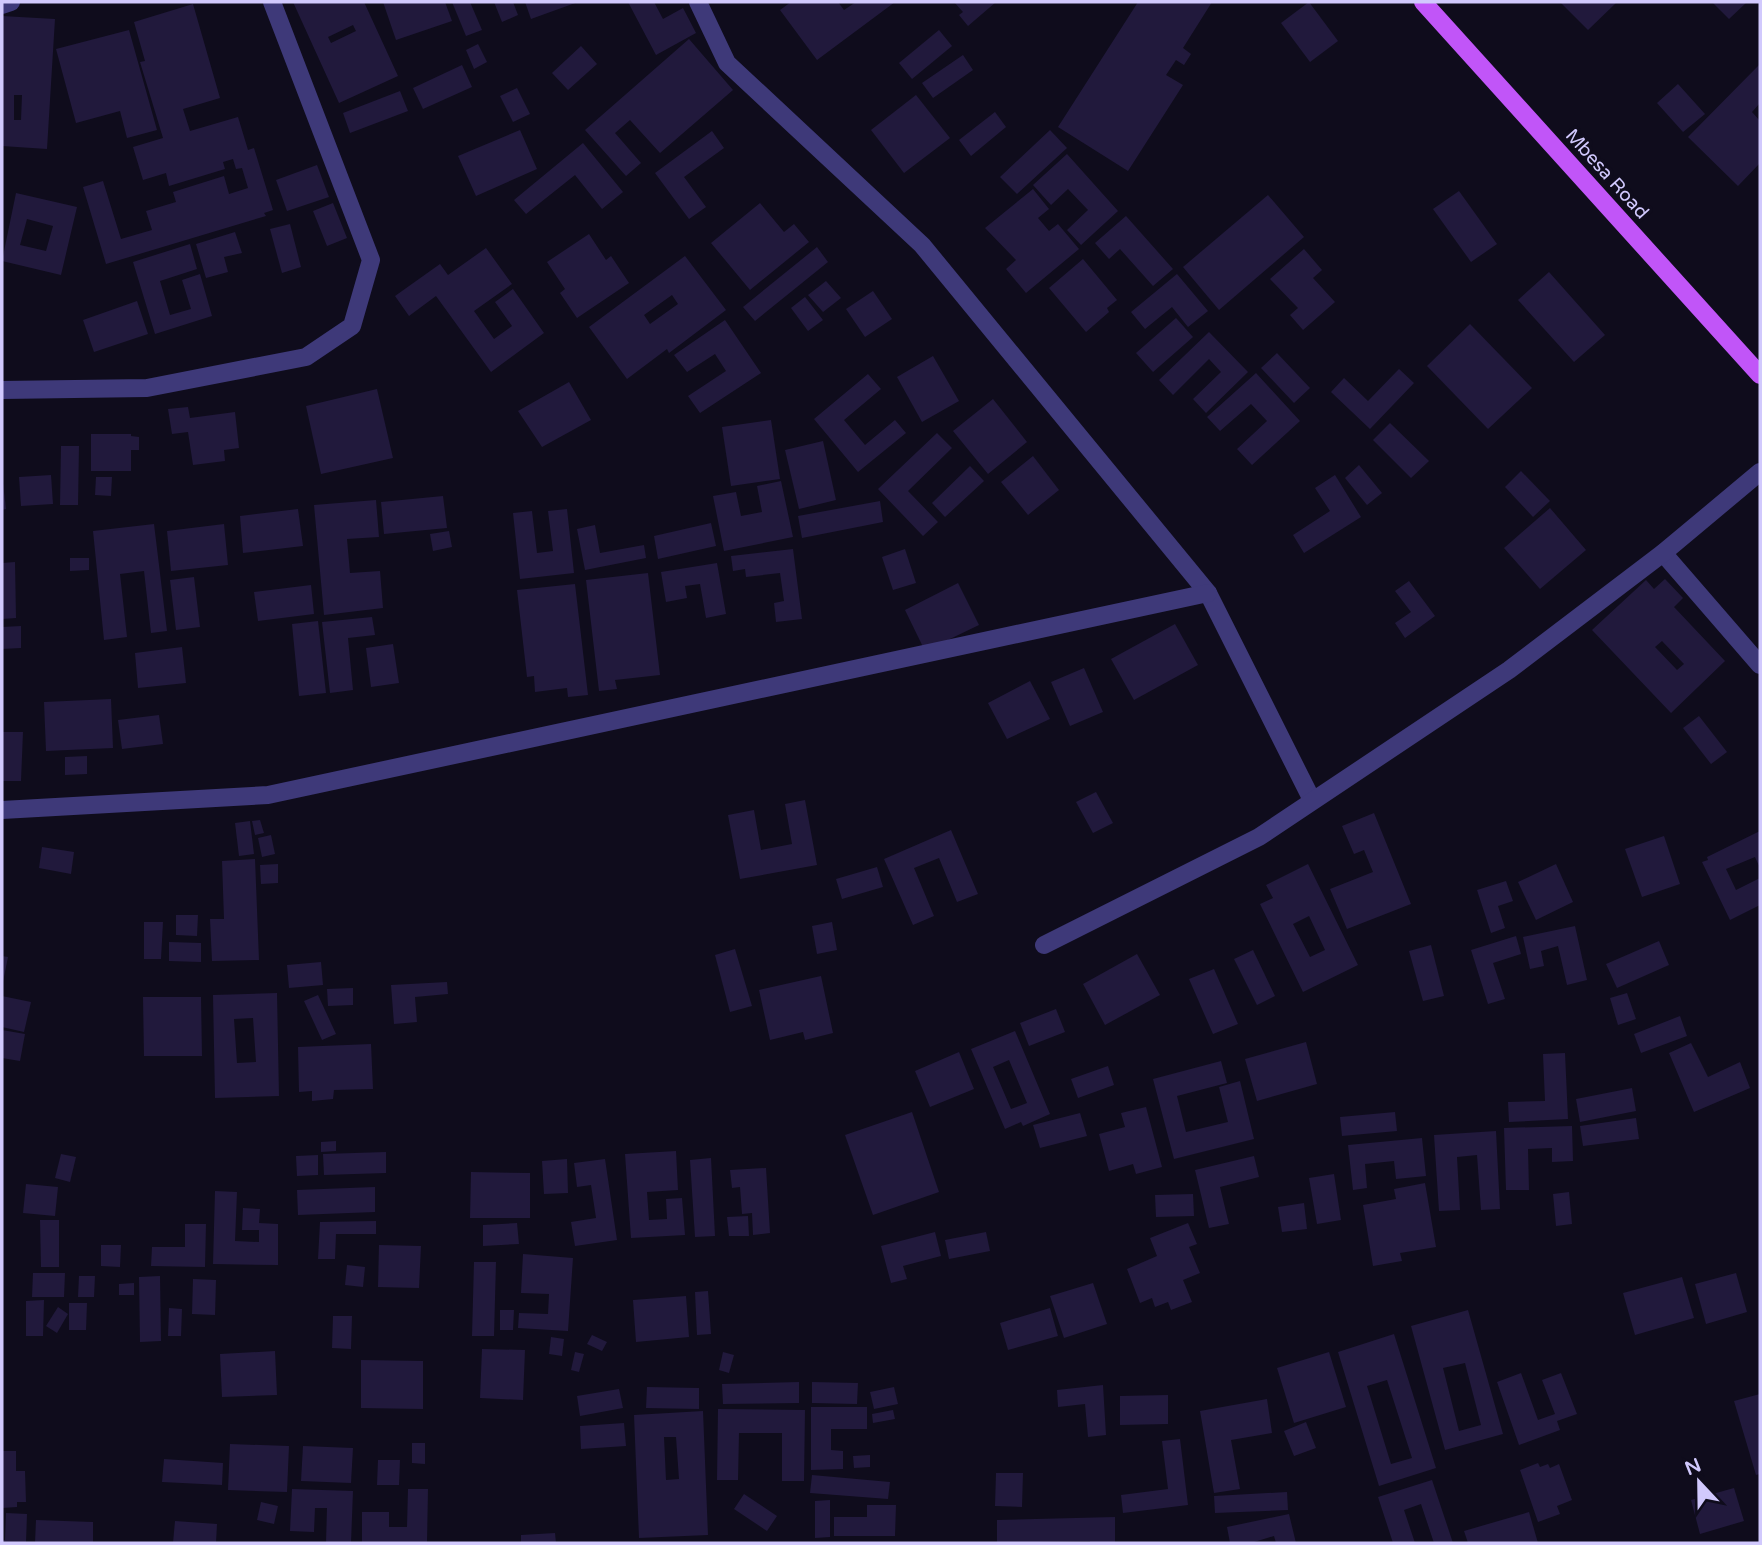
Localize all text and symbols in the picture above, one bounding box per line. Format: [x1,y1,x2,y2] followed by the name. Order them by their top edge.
[1561,125,1653,223] street label: Mbesa Road
[1664,1447,1734,1517] north arrow
[1682,1454,1704,1480] text: N

